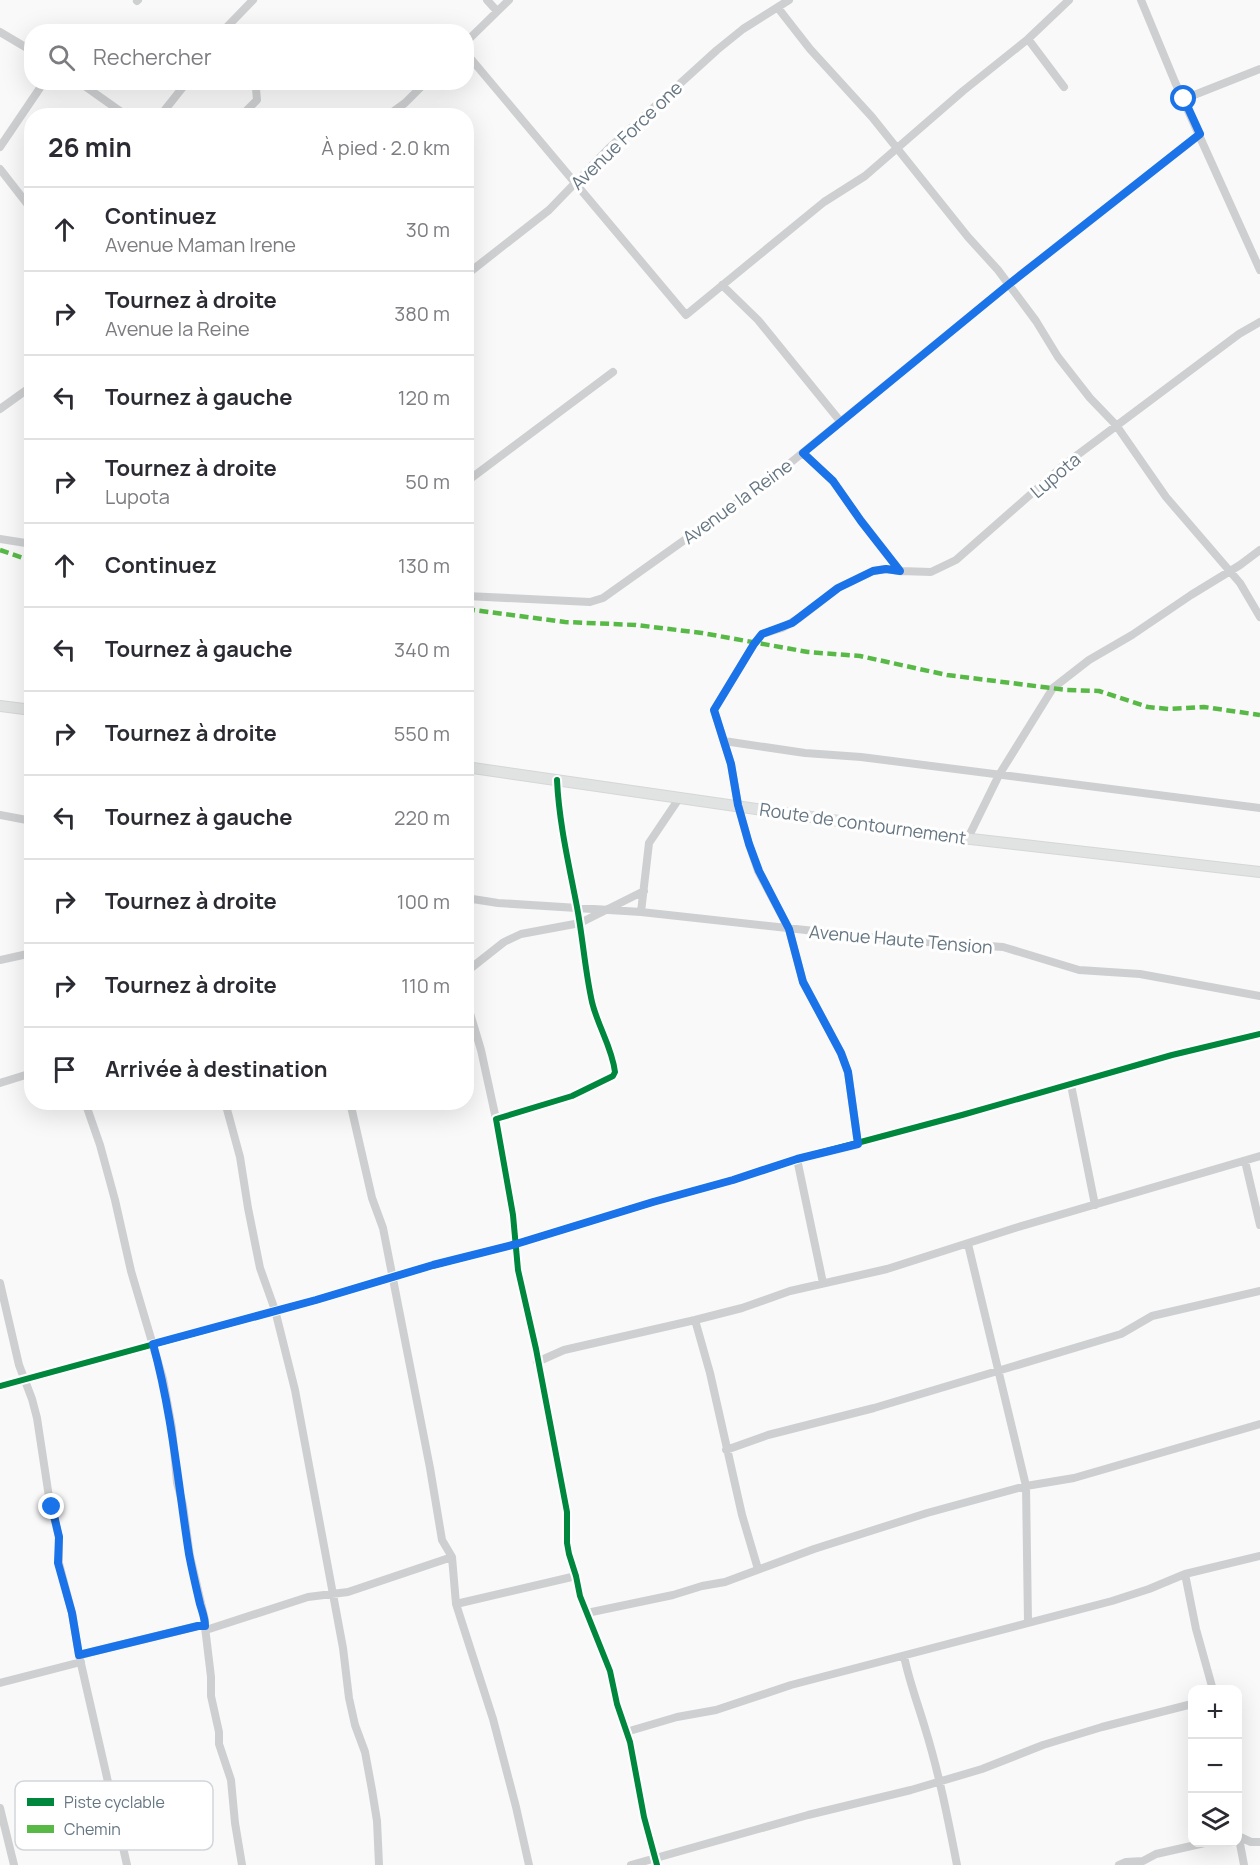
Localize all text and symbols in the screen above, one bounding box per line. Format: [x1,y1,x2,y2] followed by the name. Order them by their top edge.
[24,24,474,90] search box
[45,41,78,74] icon: search
[93,42,212,72] text: Rechercher
[565,75,687,195] street label: Avenue Force one
[1170,85,1196,111] route start
[48,129,132,165] text: 26 min
[321,134,450,161] text: À pied · 2.0 km
[105,201,217,231] text: Continuez
[48,213,81,246] icon: ahead
[406,216,450,243] text: 30 m
[105,231,296,258] text: Avenue Maman Irene
[105,285,277,315] text: Tournez à droite
[48,297,81,330] icon: right
[394,300,450,327] text: 380 m
[105,315,250,342] text: Avenue la Reine
[48,381,81,414] icon: left
[105,382,292,412] text: Tournez à gauche
[398,384,450,411] text: 120 m
[1025,447,1085,503] street label: Lupota
[105,453,277,483] text: Tournez à droite
[677,453,797,549] street label: Avenue la Reine
[48,465,81,498] icon: right
[405,468,450,495] text: 50 m
[105,483,170,510] text: Lupota
[48,549,81,582] icon: ahead
[105,550,217,580] text: Continuez
[398,552,450,579] text: 130 m
[48,633,81,666] icon: left
[105,634,292,664] text: Tournez à gauche
[394,636,450,663] text: 340 m
[48,717,81,750] icon: right
[105,718,277,748] text: Tournez à droite
[394,720,450,747] text: 550 m
[758,797,968,849] street label: Route de contournement
[48,801,81,834] icon: left
[105,802,292,832] text: Tournez à gauche
[394,804,450,831] text: 220 m
[48,885,81,918] icon: right
[105,886,277,916] text: Tournez à droite
[397,888,450,915] text: 100 m
[808,919,994,959] street label: Avenue Haute Tension
[48,969,81,1002] icon: right
[105,970,277,1000] text: Tournez à droite
[401,972,450,999] text: 110 m
[48,1053,81,1086] icon: arrive
[105,1054,328,1084] text: Arrivée à destination
[38,1493,64,1519] route end
[1188,1685,1242,1847] map controls
[1188,1685,1242,1739] button: +
[1188,1739,1242,1793] button: −
[15,1781,213,1850] legend
[64,1791,165,1813] text: Piste cyclable
[1188,1793,1242,1847] button: layers
[64,1818,121,1840] text: Chemin

